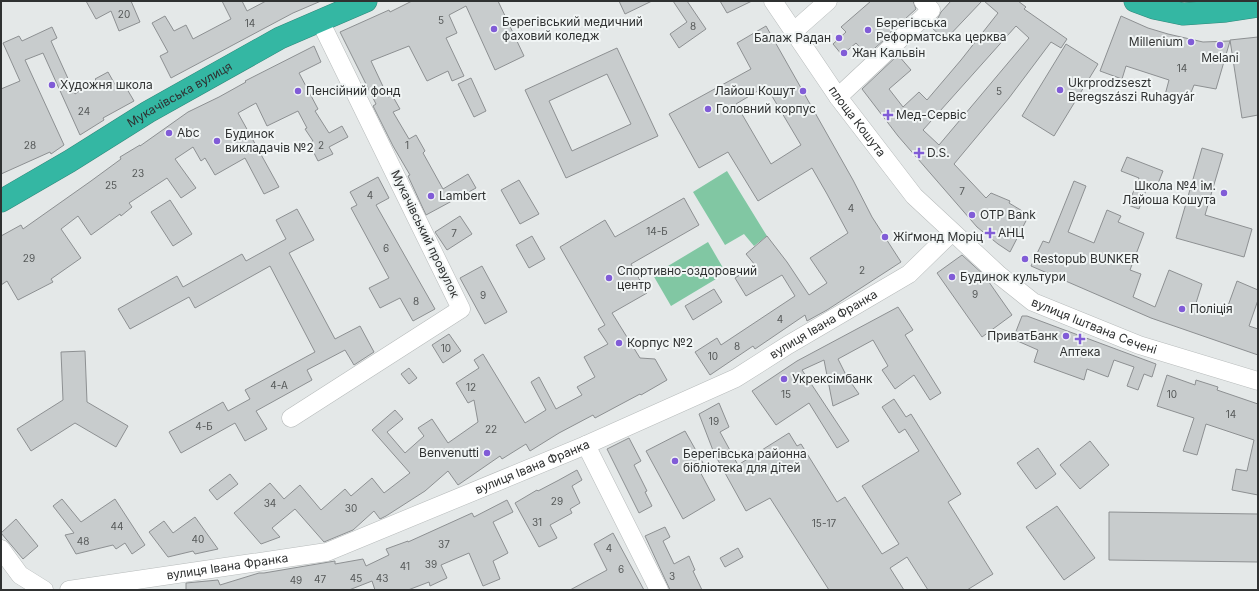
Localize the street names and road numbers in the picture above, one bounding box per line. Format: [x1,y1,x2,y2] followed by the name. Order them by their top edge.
[124,58,235,130] street label: Мукачівська вулиця
[826,83,889,160] street label: площа Кошута
[388,167,463,301] street label: Мукачівський провулок
[767,286,880,362] street label: вулиця Івана Франка
[1029,294,1159,357] street label: вулиця Іштвана Сечені
[473,436,592,497] street label: вулиця Івана Франка
[165,550,289,583] street label: вулиця Івана Франка

